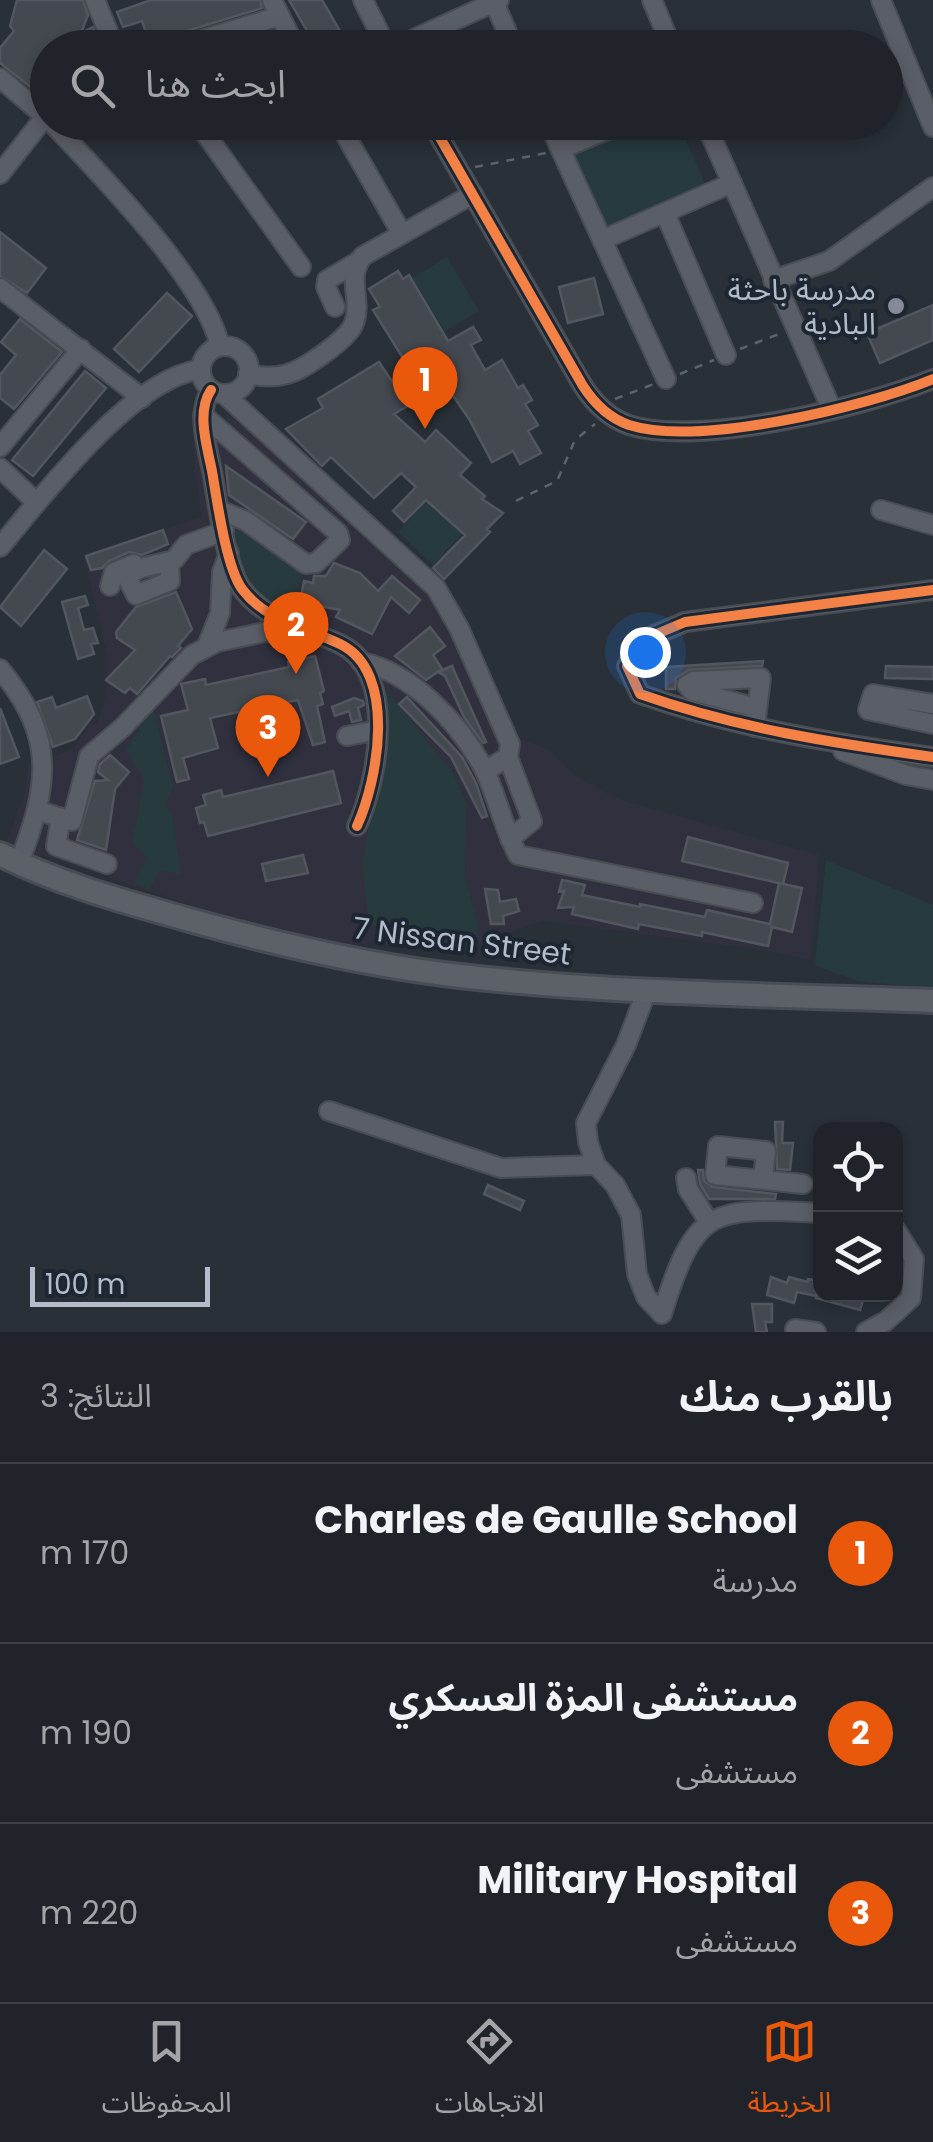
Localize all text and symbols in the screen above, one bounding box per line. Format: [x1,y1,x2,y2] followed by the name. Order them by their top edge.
[30,30,903,140] search box
[145,57,286,110] text: ابحث هنا
[65,58,120,113] icon: search
[728,268,876,345] place label: مدرسة باحثة البادية
[885,295,907,317] marker: مدرسة باحثة البادية
[392,346,458,429] pin: 1
[264,592,328,674] pin: 2
[620,627,671,678] your location
[236,694,300,777] pin: 3
[350,906,574,976] street label: 7 Nissan Street
[813,1122,903,1302] map controls
[813,1122,903,1212] button: locate
[813,1212,903,1302] button: layers
[30,1262,210,1306] scale bar
[45,1265,125,1304] text: 100 m
[679,1367,893,1426] text: بالقرب منك
[40,1373,152,1418] text: النتائج: 3
[314,1493,798,1546] text: Charles de Gaulle School
[40,1530,129,1575] text: 170 m
[854,1530,867,1575] text: 1
[713,1558,798,1603] text: مدرسة
[388,1671,798,1724] text: مستشفى المزة العسكري
[40,1710,132,1755] text: 190 m
[851,1710,870,1755] text: 2
[675,1749,798,1794] text: مستشفى
[477,1853,798,1906] text: Military Hospital
[40,1890,138,1935] text: 220 m
[851,1890,870,1935] text: 3
[675,1918,798,1963] text: مستشفى
[102,2014,232,2133] tab: المحفوظات
[435,2014,544,2133] tab: الاتجاهات
[747,2014,831,2133] tab: الخريطة

